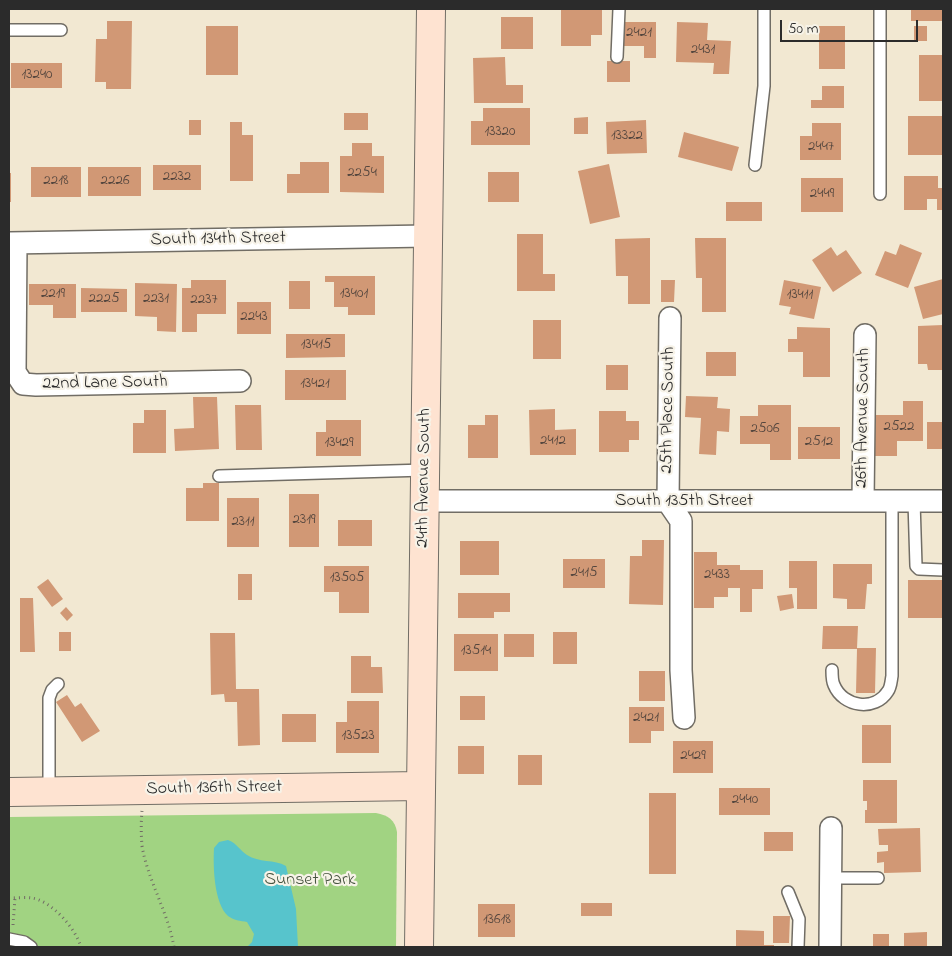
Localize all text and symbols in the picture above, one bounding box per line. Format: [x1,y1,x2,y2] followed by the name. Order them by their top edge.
[782,10,920,42] scale bar
[788,18,818,40] text: 50 m
[626,25,652,43] house number: 2421
[691,42,715,60] house number: 2431
[21,67,53,85] house number: 13240
[484,124,516,142] house number: 13320
[611,128,643,146] house number: 13322
[808,139,834,157] house number: 2447
[347,165,377,183] house number: 2254
[163,169,191,187] house number: 2232
[43,173,69,191] house number: 2218
[101,173,129,191] house number: 2226
[810,186,834,204] house number: 2449
[150,228,286,252] street label: South 134th Street
[41,286,65,304] house number: 2219
[340,286,368,304] house number: 13401
[787,287,813,305] house number: 13411
[89,291,119,309] house number: 2225
[143,291,169,309] house number: 2231
[190,292,218,310] house number: 2237
[240,309,268,327] house number: 2243
[301,337,331,355] house number: 13415
[657,346,681,474] street label: 25th Place South
[852,348,876,488] street label: 26th Avenue South
[42,372,168,396] street label: 22nd Lane South
[300,376,330,394] house number: 13421
[413,408,437,548] street label: 24th Avenue South
[884,419,914,437] house number: 2522
[750,421,780,439] house number: 2506
[540,433,566,451] house number: 2412
[805,434,833,452] house number: 2512
[324,435,354,453] house number: 13429
[615,491,753,513] street label: South 135th Street
[293,512,315,530] house number: 2319
[231,514,255,532] house number: 2311
[571,565,597,583] house number: 2415
[704,567,730,585] house number: 2433
[330,570,364,588] house number: 13505
[461,643,491,661] house number: 13514
[633,710,659,728] house number: 2421
[341,728,375,746] house number: 13523
[680,748,706,766] house number: 2429
[146,777,282,801] street label: South 136th Street
[732,792,758,810] house number: 2440
[265,870,355,892] park label: Sunset Park
[483,912,511,930] house number: 13618

